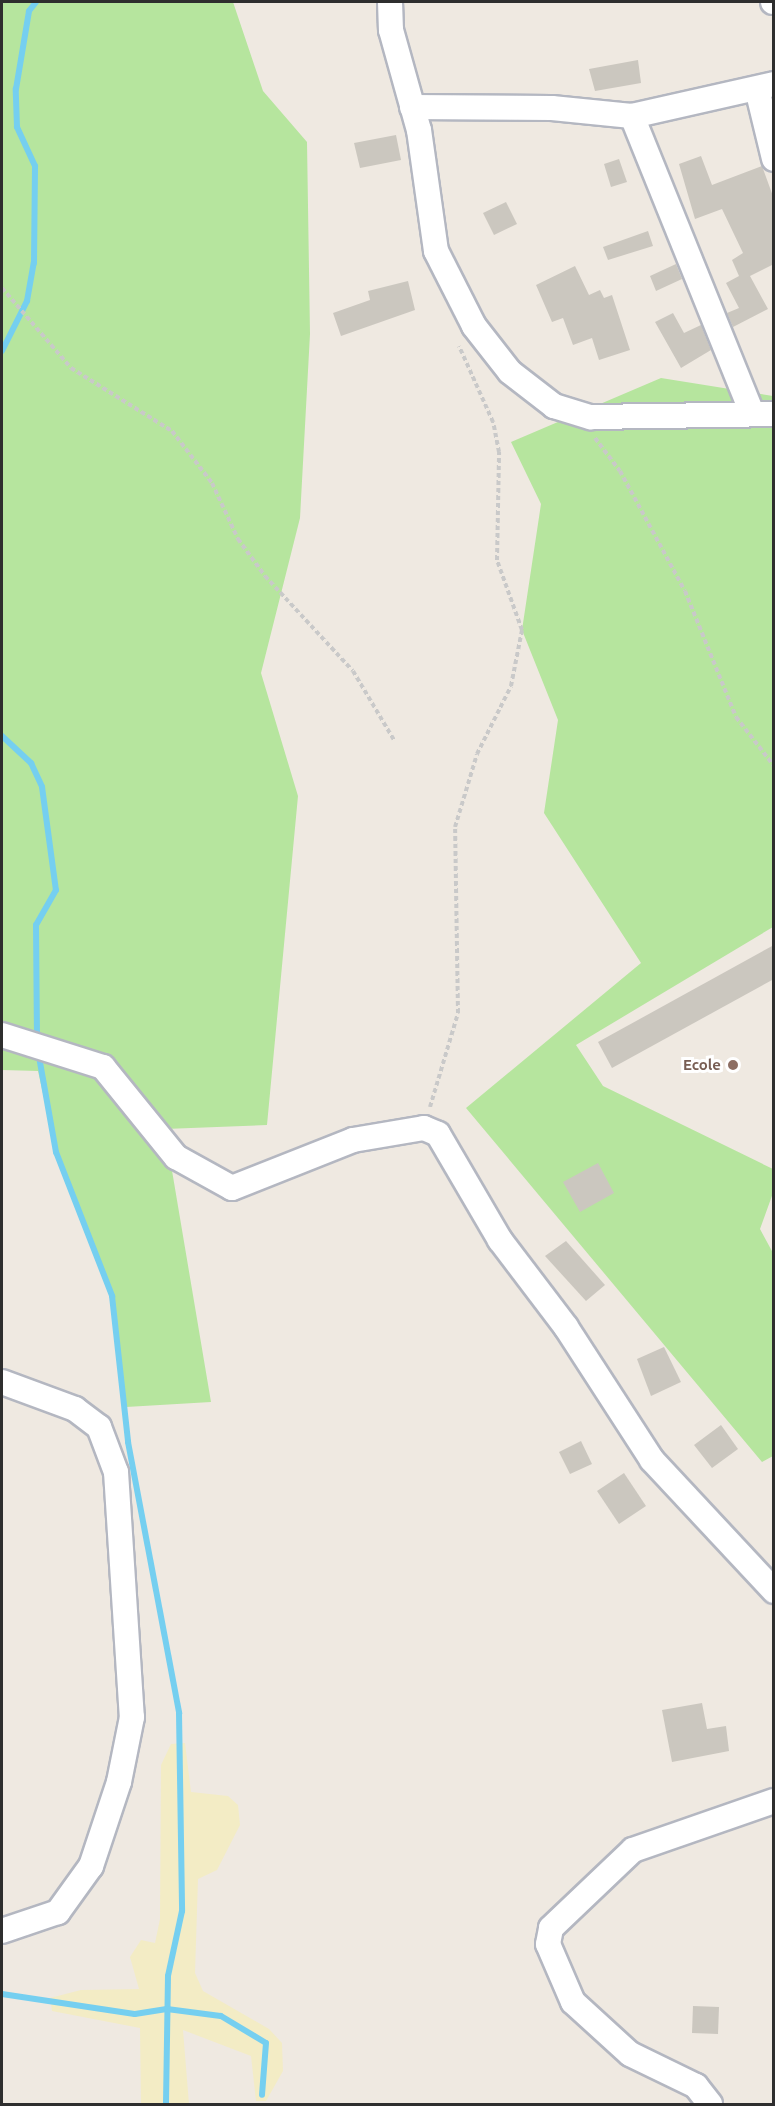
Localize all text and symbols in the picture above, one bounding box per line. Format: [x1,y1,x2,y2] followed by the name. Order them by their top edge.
[683,1056,721,1074] place label: Ecole
[726,1058,740,1072] marker: Ecole

